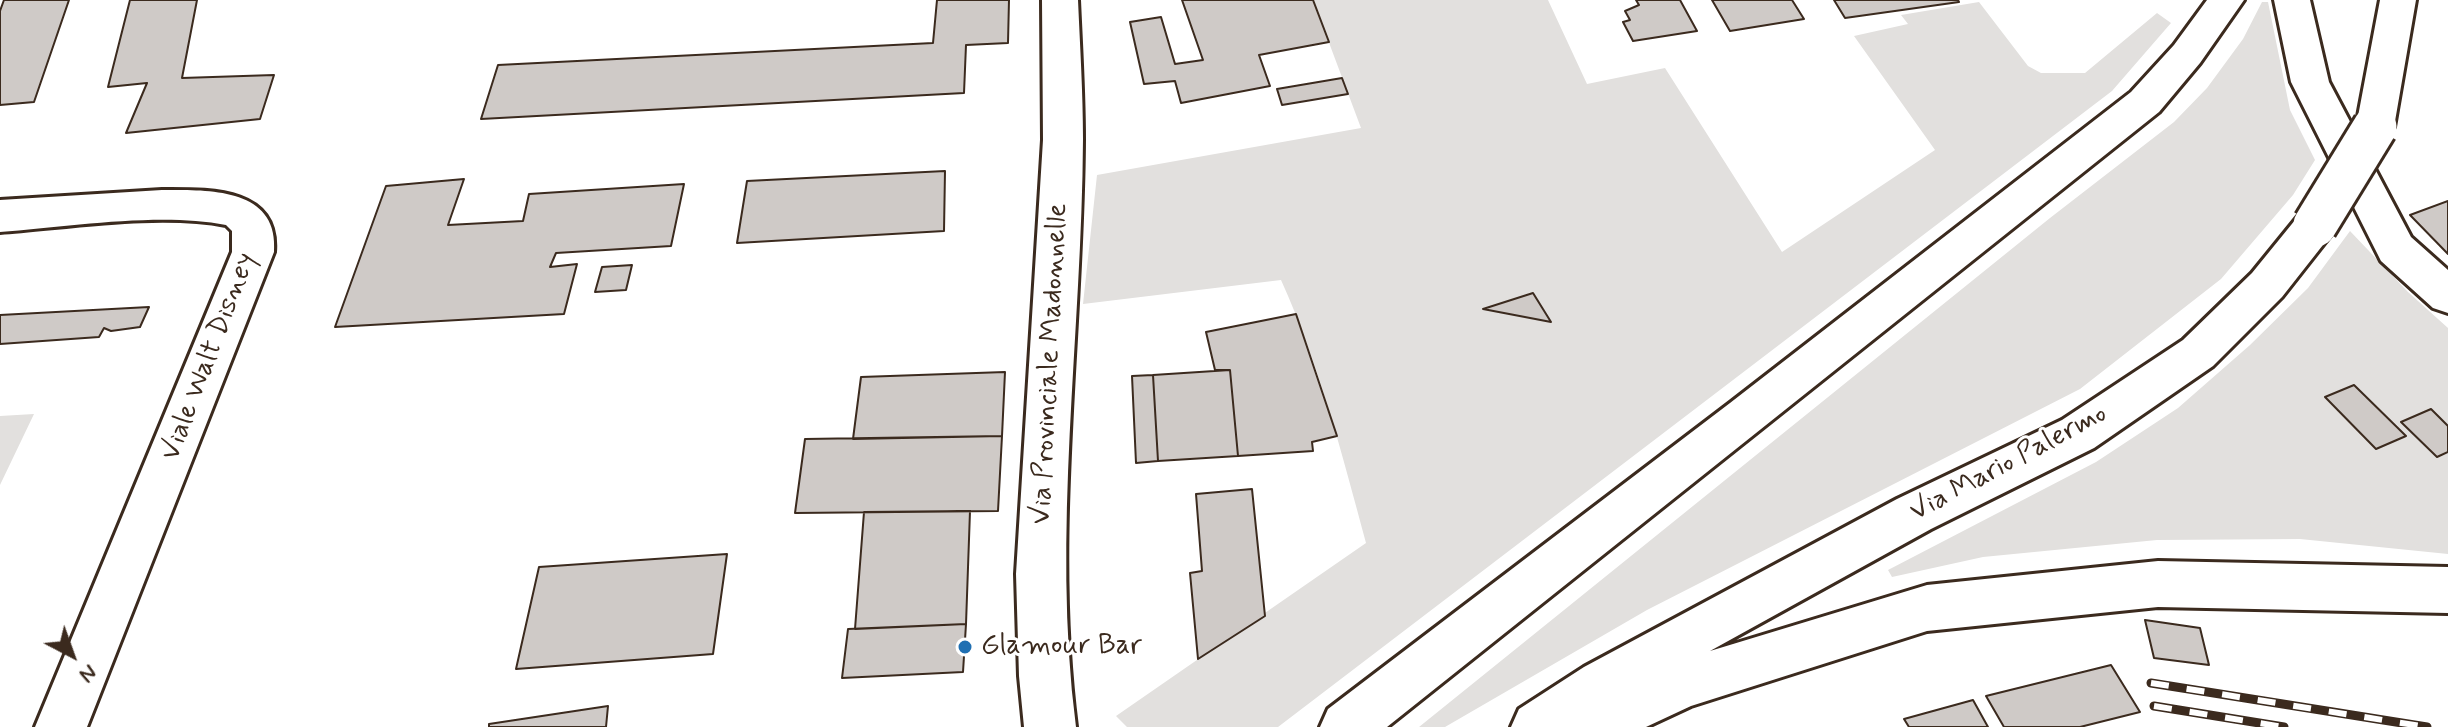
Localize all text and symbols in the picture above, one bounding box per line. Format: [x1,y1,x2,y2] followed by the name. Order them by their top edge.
[1026,203,1076,525] street label: Via Provinciale Madonnelle
[155,248,265,466] street label: Viale Walt Disney
[1905,398,2113,530] street label: Via Mario Palermo
[32,615,112,695] north arrow
[981,630,1142,664] place label: Glamour Bar
[956,638,974,656] marker: Glamour Bar
[73,658,102,688] text: N

